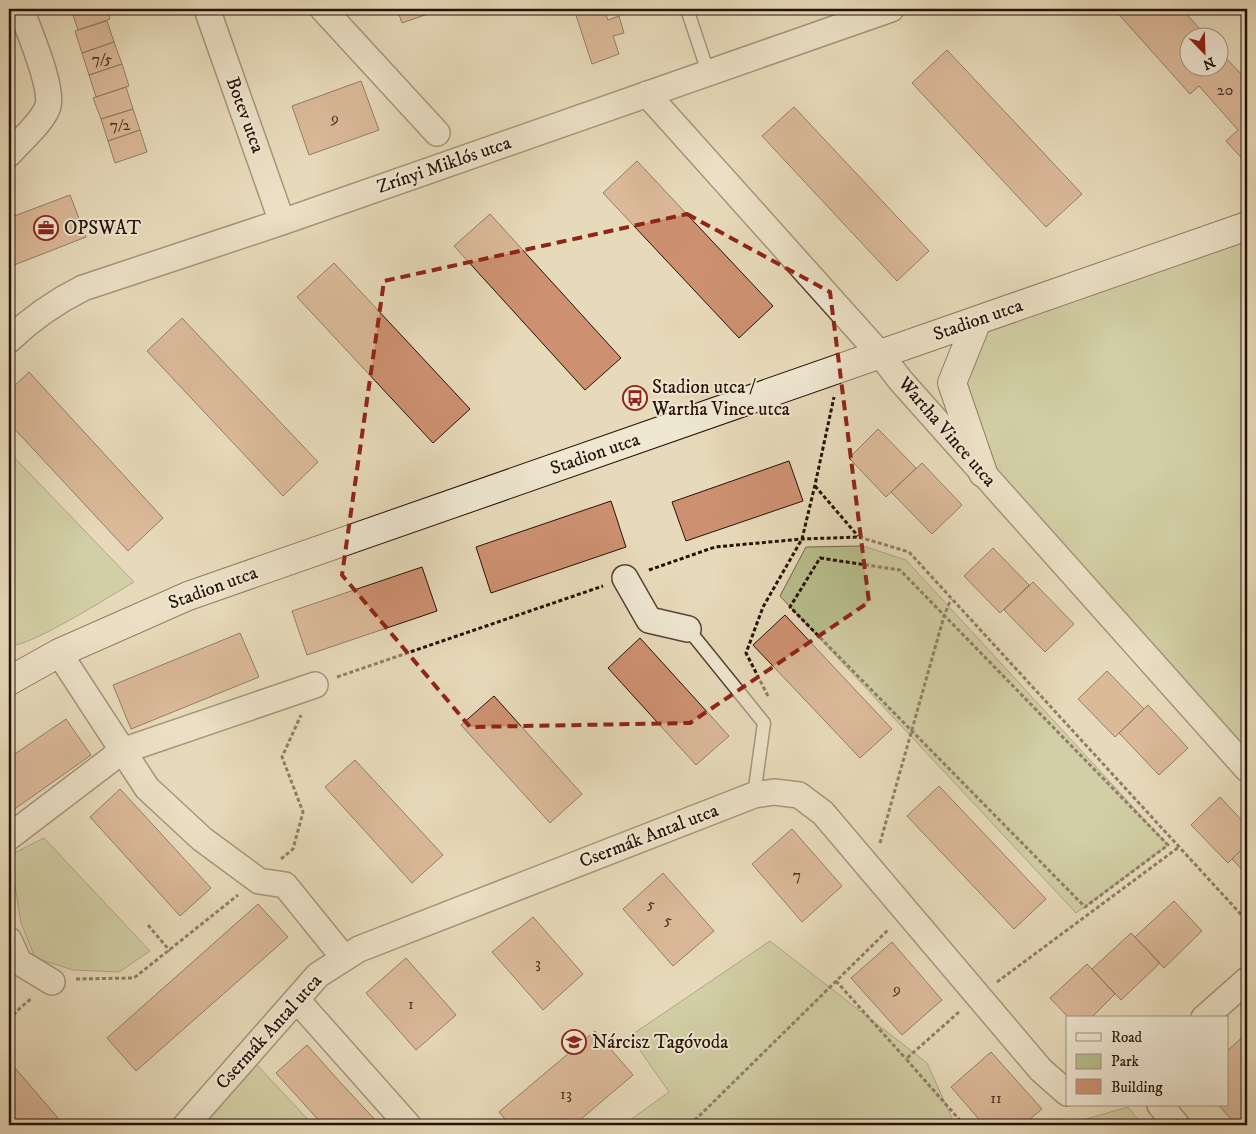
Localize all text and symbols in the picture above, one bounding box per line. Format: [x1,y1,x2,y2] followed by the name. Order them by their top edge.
[1178,28,1228,78] north arrow
[92,49,112,69] house number: 7/5
[1199,53,1217,74] text: N
[221,74,269,156] street label: Botev utca
[1217,80,1233,100] house number: 20
[330,108,339,128] house number: 9
[110,115,130,135] house number: 7/2
[374,131,514,199] street label: Zrínyi Miklós utca
[33,215,59,241] office icon: OPSWAT
[64,217,142,240] place label: OPSWAT
[930,294,1026,346] street label: Stadion utca
[892,372,1001,492] street label: Wartha Vince utca
[651,376,790,421] place label: Stadion utca / Wartha Vince utca
[622,385,648,411] bus stop icon: Stadion utca / Wartha Vince utca
[547,428,643,480] street label: Stadion utca
[165,561,261,615] street label: Stadion utca
[576,799,722,873] street label: Csermák Antal utca
[793,865,801,885] house number: 7
[647,894,655,914] house number: 5
[664,910,672,930] house number: 5
[535,953,541,973] house number: 3
[211,970,327,1094] street label: Csermák Antal utca
[892,979,901,999] house number: 9
[408,994,414,1014] house number: 1
[1066,1016,1228,1106] legend
[1111,1028,1143,1047] text: Road
[561,1029,587,1055] school or university icon: Nárcisz Tagóvoda
[592,1031,728,1054] place label: Nárcisz Tagóvoda
[1111,1052,1140,1071] text: Park
[1111,1078,1163,1097] text: Building
[560,1084,572,1104] house number: 13
[990,1088,1002,1108] house number: 11

